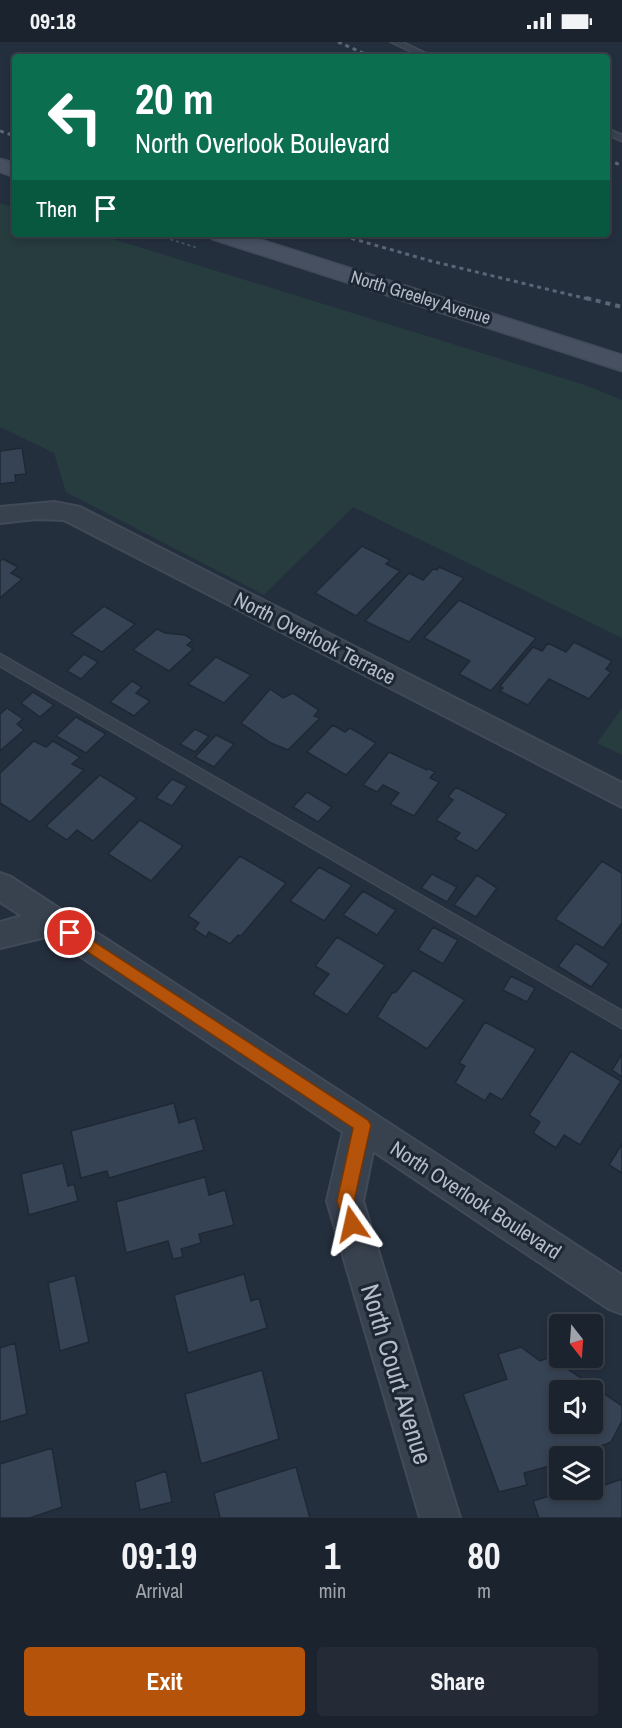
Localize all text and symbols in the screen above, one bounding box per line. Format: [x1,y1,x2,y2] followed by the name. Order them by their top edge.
[30,6,76,36] text: 09:18
[135,71,214,127] text: 20 m
[36,78,114,156] icon: left
[135,125,390,161] text: North Overlook Boulevard
[89,192,122,225] icon: arrive
[36,194,77,224] text: Then
[348,264,494,330] street label: North Greeley Avenue
[229,585,401,691] street label: North Overlook Terrace
[44,907,95,958] pin
[53,916,86,949] icon: arrive
[385,1134,567,1266] street label: North Overlook Boulevard
[320,1192,384,1256] position arrow
[353,1280,441,1468] street label: North Court Avenue
[549,1314,603,1368] north arrow
[549,1314,603,1500] map controls
[549,1380,603,1434] button: sound
[549,1446,603,1500] button: layers
[122,1532,197,1580] text: 09:19
[324,1532,341,1580] text: 1
[468,1532,500,1580] text: 80
[136,1577,183,1604] text: Arrival
[319,1577,346,1604] text: min
[477,1577,491,1604] text: m
[24,1647,305,1716] button: Exit
[317,1647,598,1716] button: Share

